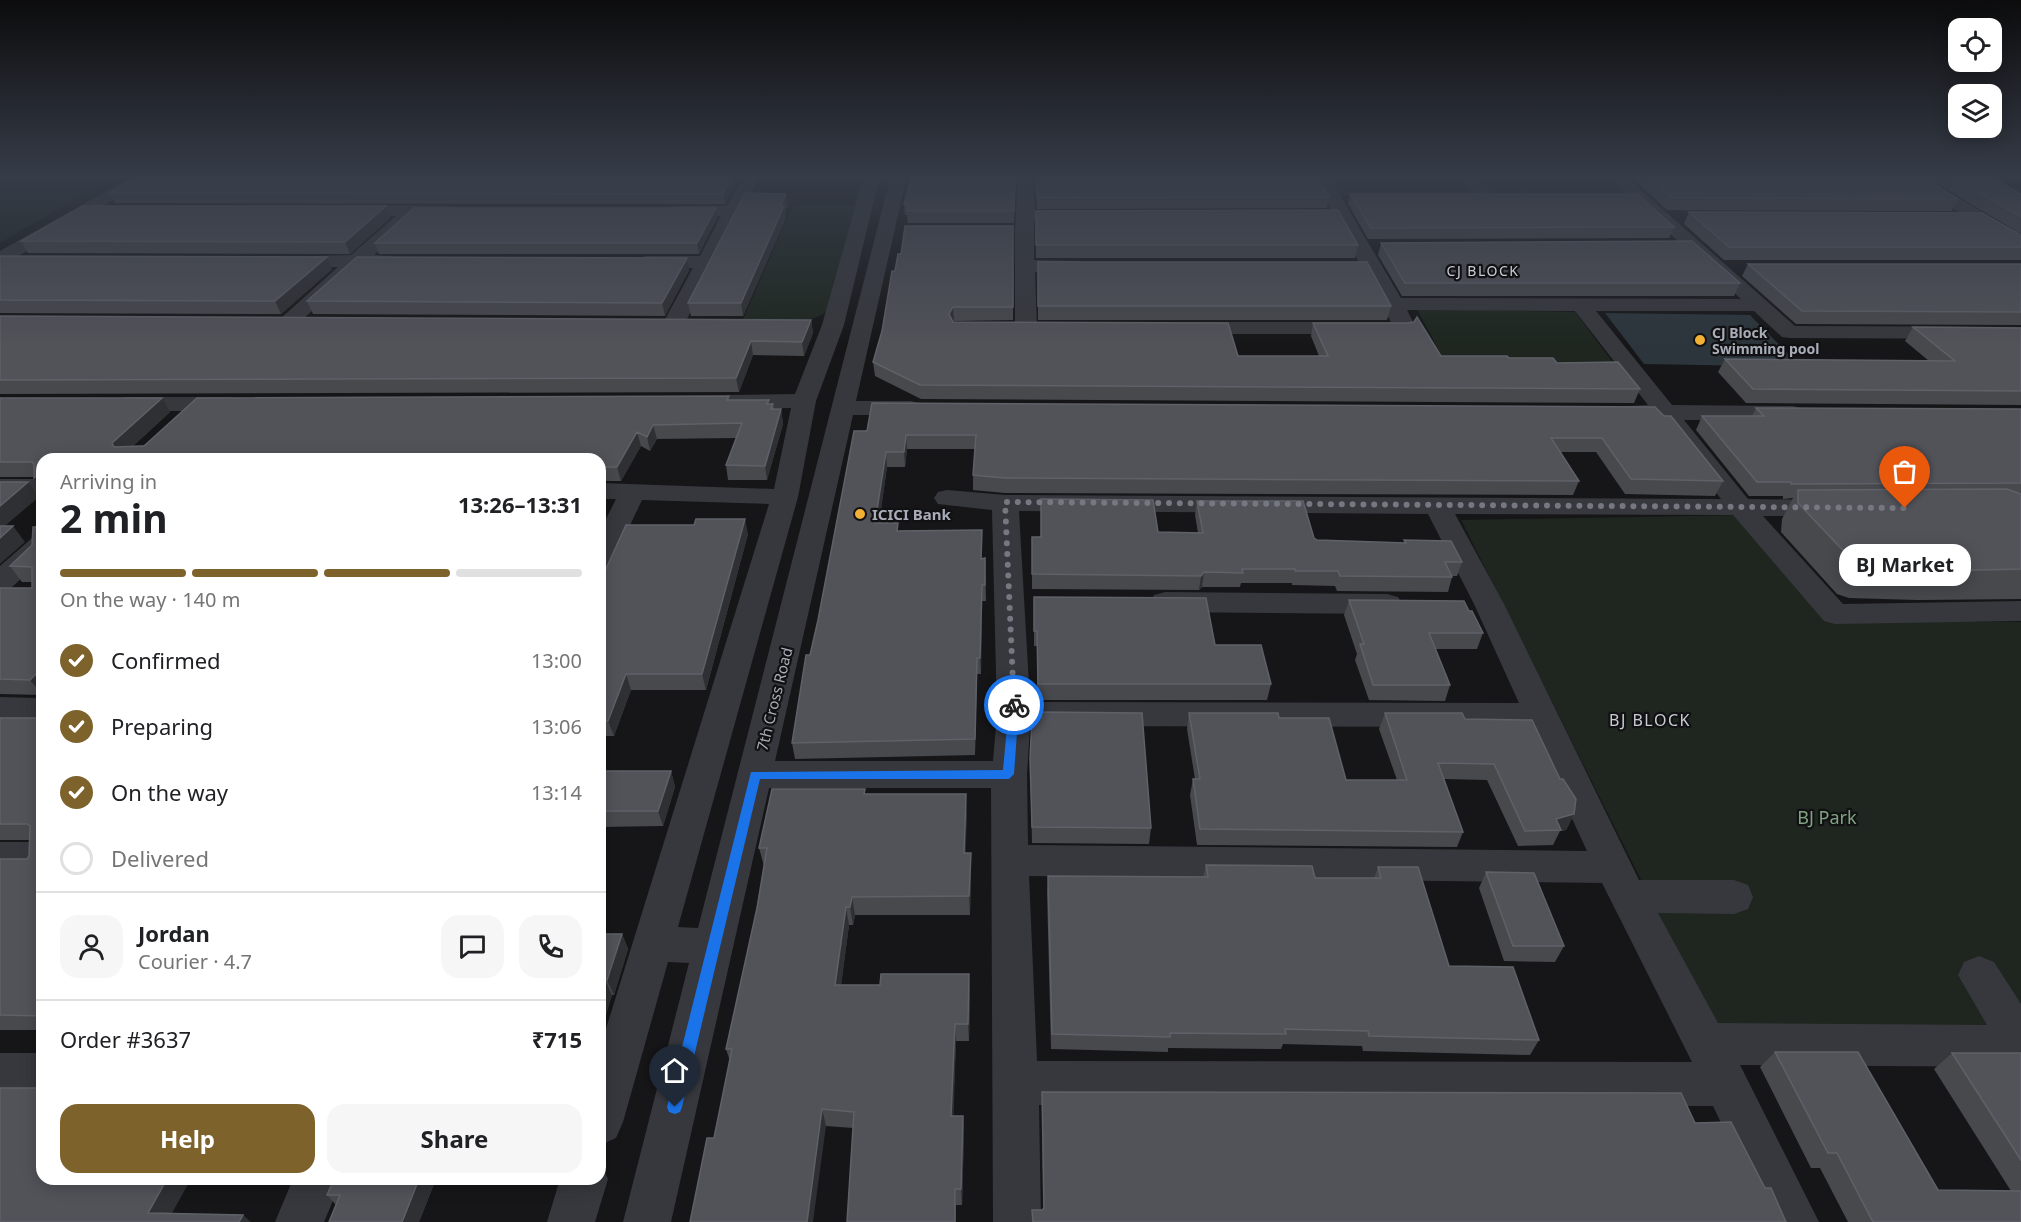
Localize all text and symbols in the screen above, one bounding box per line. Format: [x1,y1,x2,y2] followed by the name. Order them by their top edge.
[1948,18,2002,138] map controls
[1948,18,2002,72] button: locate
[1948,84,2002,138] button: layers
[1447,261,1519,280] district label: CJ BLOCK
[1712,323,1819,358] place label: CJ Block Swimming pool
[1693,333,1707,347] marker: CJ Block Swimming pool
[1879,446,1930,508] pin
[1888,455,1921,488] icon: bag
[60,468,157,495] text: Arriving in
[458,489,582,519] text: 13:26–13:31
[60,491,167,544] text: 2 min
[872,504,951,524] place label: ICICI Bank
[853,507,867,521] marker: ICICI Bank
[1839,544,1971,586] callout: BJ Market
[1856,551,1954,578] text: BJ Market
[60,586,240,613] text: On the way · 140 m
[60,644,93,677] icon: check
[111,645,221,675] text: Confirmed
[751,645,797,753] street label: 7th Cross Road
[531,647,582,674] text: 13:00
[984,675,1044,735] courier
[998,689,1031,722] icon: bike
[1609,709,1691,731] district label: BJ BLOCK
[60,710,93,743] icon: check
[111,711,213,741] text: Preparing
[531,713,582,740] text: 13:06
[60,776,93,809] icon: check
[111,777,228,807] text: On the way
[531,779,582,806] text: 13:14
[1797,805,1857,829] park label: BJ Park
[111,843,209,873] text: Delivered
[60,915,123,978] button: person
[441,915,504,978] button: chat
[519,915,582,978] button: phone
[138,918,210,948] text: Jordan
[138,948,252,975] text: Courier · 4.7
[60,1024,191,1054] text: Order #3637
[532,1024,582,1054] text: ₹715
[649,1045,700,1107] pin
[658,1054,691,1087] icon: home
[60,1104,315,1173] button: Help
[327,1104,582,1173] button: Share

